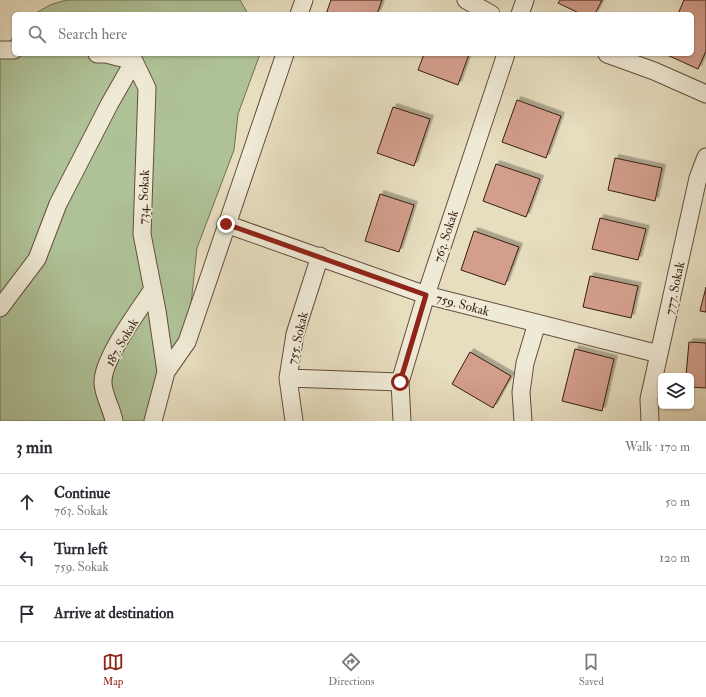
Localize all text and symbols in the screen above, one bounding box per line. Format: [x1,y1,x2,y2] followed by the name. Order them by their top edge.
[12,12,694,56] search box
[26,23,48,45] icon: search
[58,25,127,44] text: Search here
[135,169,153,225] street label: 734. Sokak
[430,207,462,264] street label: 763. Sokak
[217,215,235,233] route end
[662,259,689,316] street label: 777. Sokak
[434,290,492,320] street label: 759. Sokak
[284,310,312,366] street label: 755. Sokak
[102,315,142,369] street label: 187. Sokak
[391,373,409,391] route start
[658,373,694,409] map controls
[658,373,694,409] button: layers
[16,437,53,458] text: 3 min
[625,439,690,455] text: Walk · 170 m
[54,484,110,503] text: Continue
[16,491,38,513] icon: ahead
[665,494,690,510] text: 50 m
[54,503,108,519] text: 763. Sokak
[54,540,108,559] text: Turn left
[16,547,38,569] icon: left
[659,550,690,566] text: 120 m
[54,559,109,575] text: 759. Sokak
[16,603,38,625] icon: arrive
[54,604,174,623] text: Arrive at destination
[102,651,124,688] tab: Map
[328,651,375,688] tab: Directions
[579,651,604,688] tab: Saved

